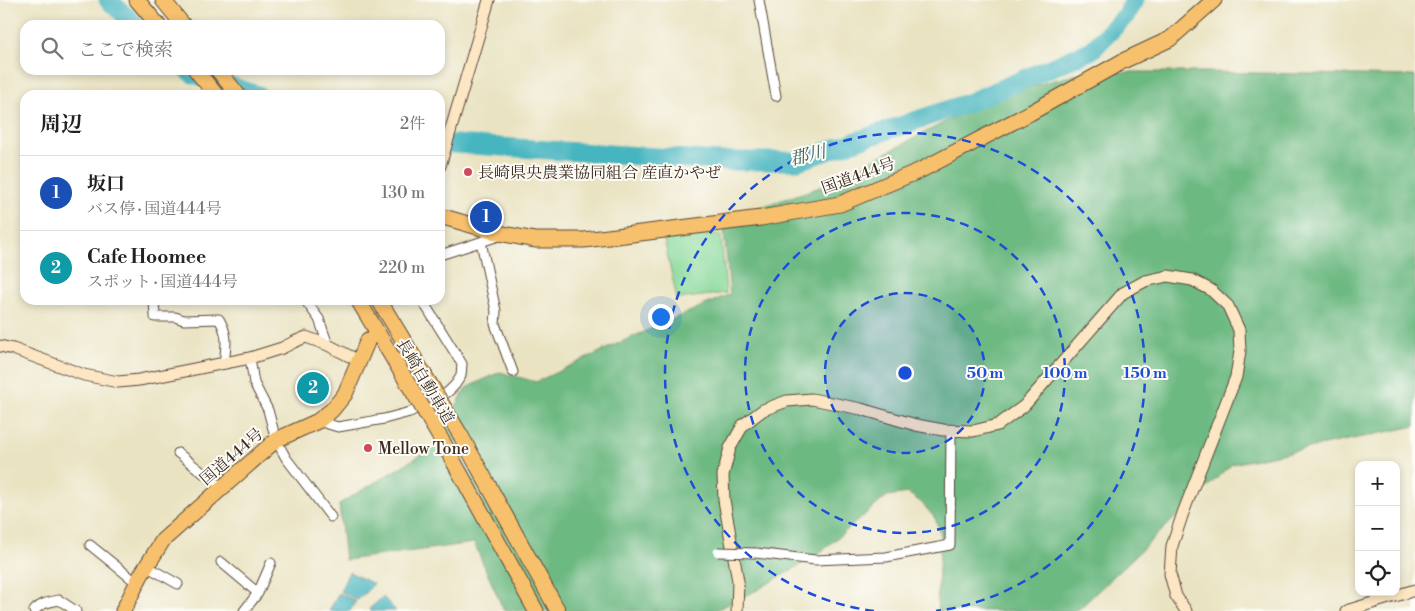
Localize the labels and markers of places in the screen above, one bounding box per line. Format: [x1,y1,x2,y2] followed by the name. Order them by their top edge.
[478,163,721,183] place label: 長崎県央農業協同組合 産直かやぜ
[462,166,474,178] marker: 長崎県央農業協同組合 産直かやぜ
[470,198,502,236] pin: 1
[896,364,914,382] centre of rings
[297,369,329,407] pin: 2
[378,439,469,459] place label: Mellow Tone
[362,442,374,454] marker: Mellow Tone

